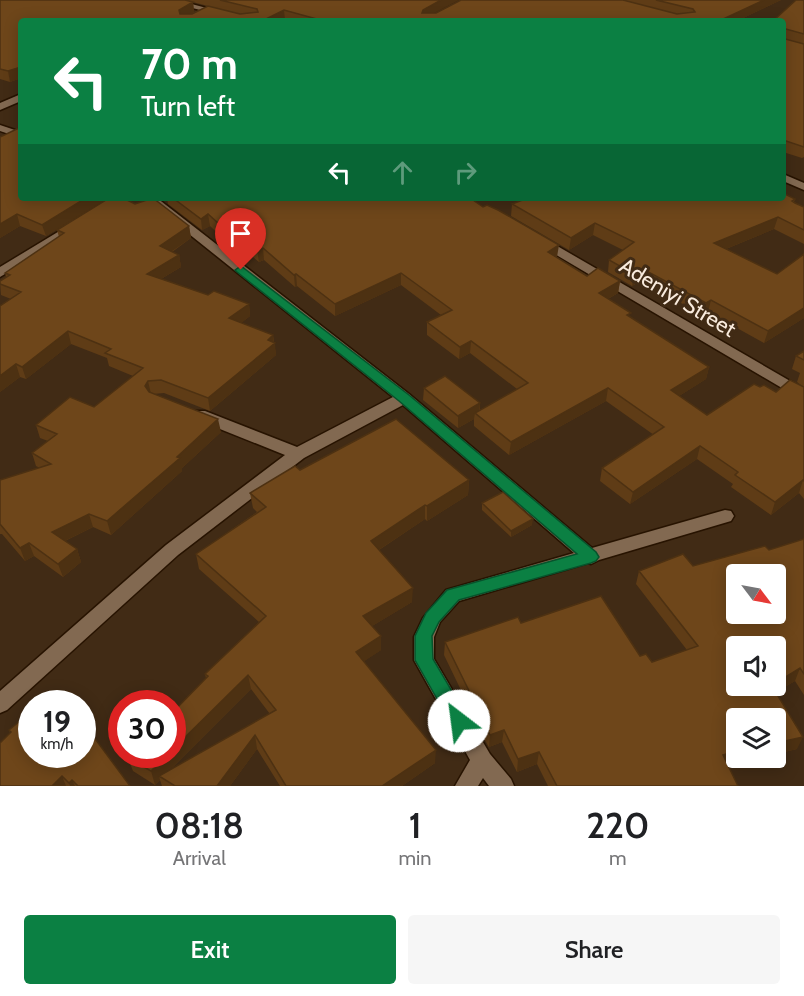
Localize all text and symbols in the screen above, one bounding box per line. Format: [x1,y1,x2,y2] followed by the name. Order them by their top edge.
[141,38,238,90] text: 70 m
[42,42,120,120] icon: left
[141,90,235,123] text: Turn left
[323,156,356,189] icon: left
[386,156,419,189] icon: ahead
[449,156,482,189] icon: right
[215,208,266,270] pin
[224,217,257,250] icon: arrive
[615,252,741,343] street label: Adeniyi Street
[726,564,786,624] north arrow
[726,564,786,768] map controls
[726,636,786,696] button: sound
[427,689,491,753] position arrow
[108,690,186,768] speed limit sign: 30
[43,703,71,740] text: 19
[726,708,786,768] button: layers
[41,735,73,753] text: km/h
[155,803,244,847] text: 08:18
[409,803,421,847] text: 1
[586,803,649,847] text: 220
[173,846,226,870] text: Arrival
[399,846,432,870] text: min
[609,846,627,870] text: m
[24,915,396,984] button: Exit
[408,915,780,984] button: Share

